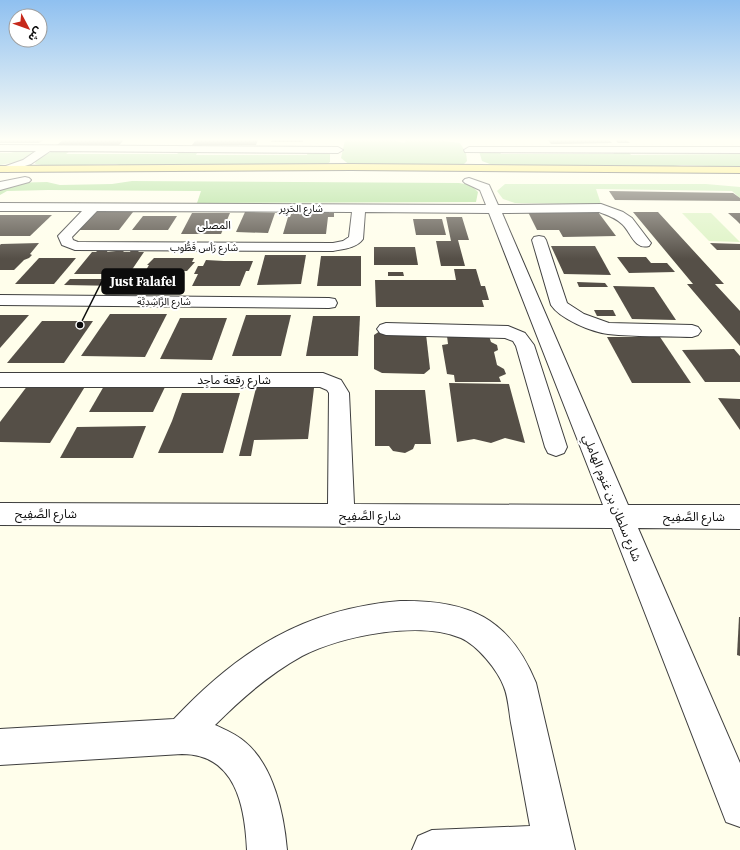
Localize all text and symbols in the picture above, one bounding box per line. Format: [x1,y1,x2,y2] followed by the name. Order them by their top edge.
[8,8,48,48] north arrow
[25,24,46,45] text: ش
[278,202,323,216] street label: شارع الحَرِير
[197,218,231,233] district label: المصلى
[170,241,238,255] street label: شارع رَأس قَطُّوب
[102,269,184,294] callout: Just Falafel
[109,273,176,290] text: Just Falafel
[137,295,191,309] street label: شارع الرَّاشِدِيَّة
[197,372,271,390] street label: شارع رِقعة ماجِد
[578,432,645,565] street label: شارع سلطان بن غنوم الهاملي
[15,506,77,523] street label: شارع الصَّفِيح
[339,508,401,525] street label: شارع الصَّفِيح
[663,509,725,526] street label: شارع الصَّفِيح

